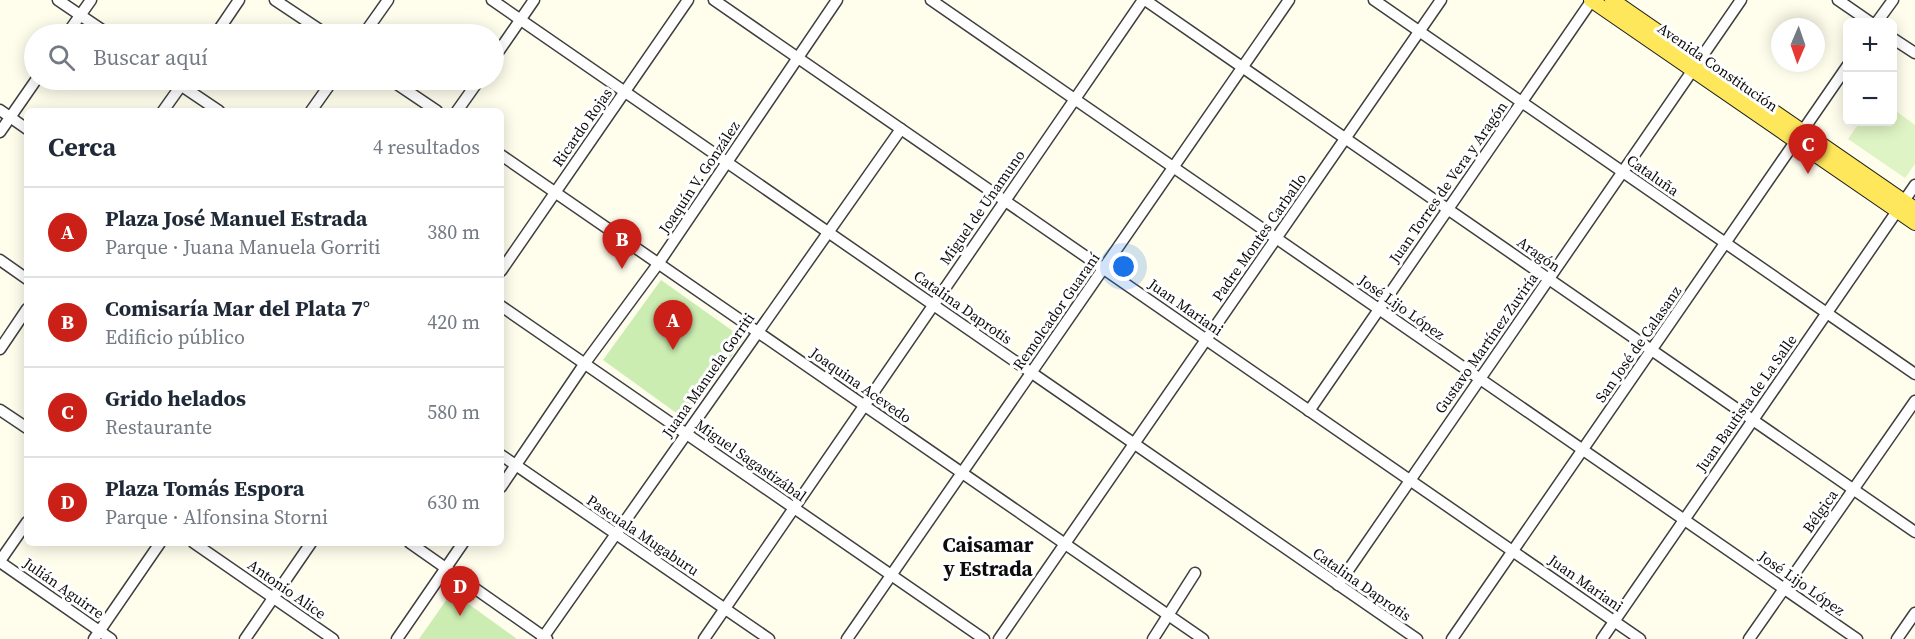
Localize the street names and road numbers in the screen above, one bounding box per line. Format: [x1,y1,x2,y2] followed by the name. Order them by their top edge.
[1654,18,1782,116] street label: Avenida Constitución
[547,83,617,171] street label: Ricardo Rojas
[1383,97,1512,268] street label: Juan Torres de Vera y Aragón
[653,116,745,238] street label: Joaquín V. González
[934,145,1030,269] street label: Miguel de Unamuno
[1623,149,1684,201] street label: Cataluña
[1207,169,1311,305] street label: Padre Montes Carballo
[1513,231,1565,277] street label: Aragón
[1008,248,1105,374] street label: Remolcador Guaraní
[910,265,1016,349] street label: Catalina Daprotis
[1429,268,1543,418] street label: Gustavo Martínez Zuviría
[1354,269,1449,345] street label: José Lijo López
[1144,273,1228,340] street label: Juan Mariani
[1590,281,1686,406] street label: San José de Calasanz
[656,308,759,442] street label: Juana Manuela Gorriti
[1690,330,1802,477] street label: Juan Bautista de La Salle
[805,342,916,428] street label: Joaquina Acevedo
[691,414,811,507] street label: Miguel Sagastizábal
[1798,485,1843,537] street label: Bélgica
[583,490,704,581] street label: Pascuala Mugaburu
[1309,542,1415,626] street label: Catalina Daprotis
[1754,545,1849,621] street label: José Lijo López
[1544,549,1628,616] street label: Juan Mariani
[19,552,109,624] street label: Julián Aguirre
[244,554,331,624] street label: Antonio Alice

